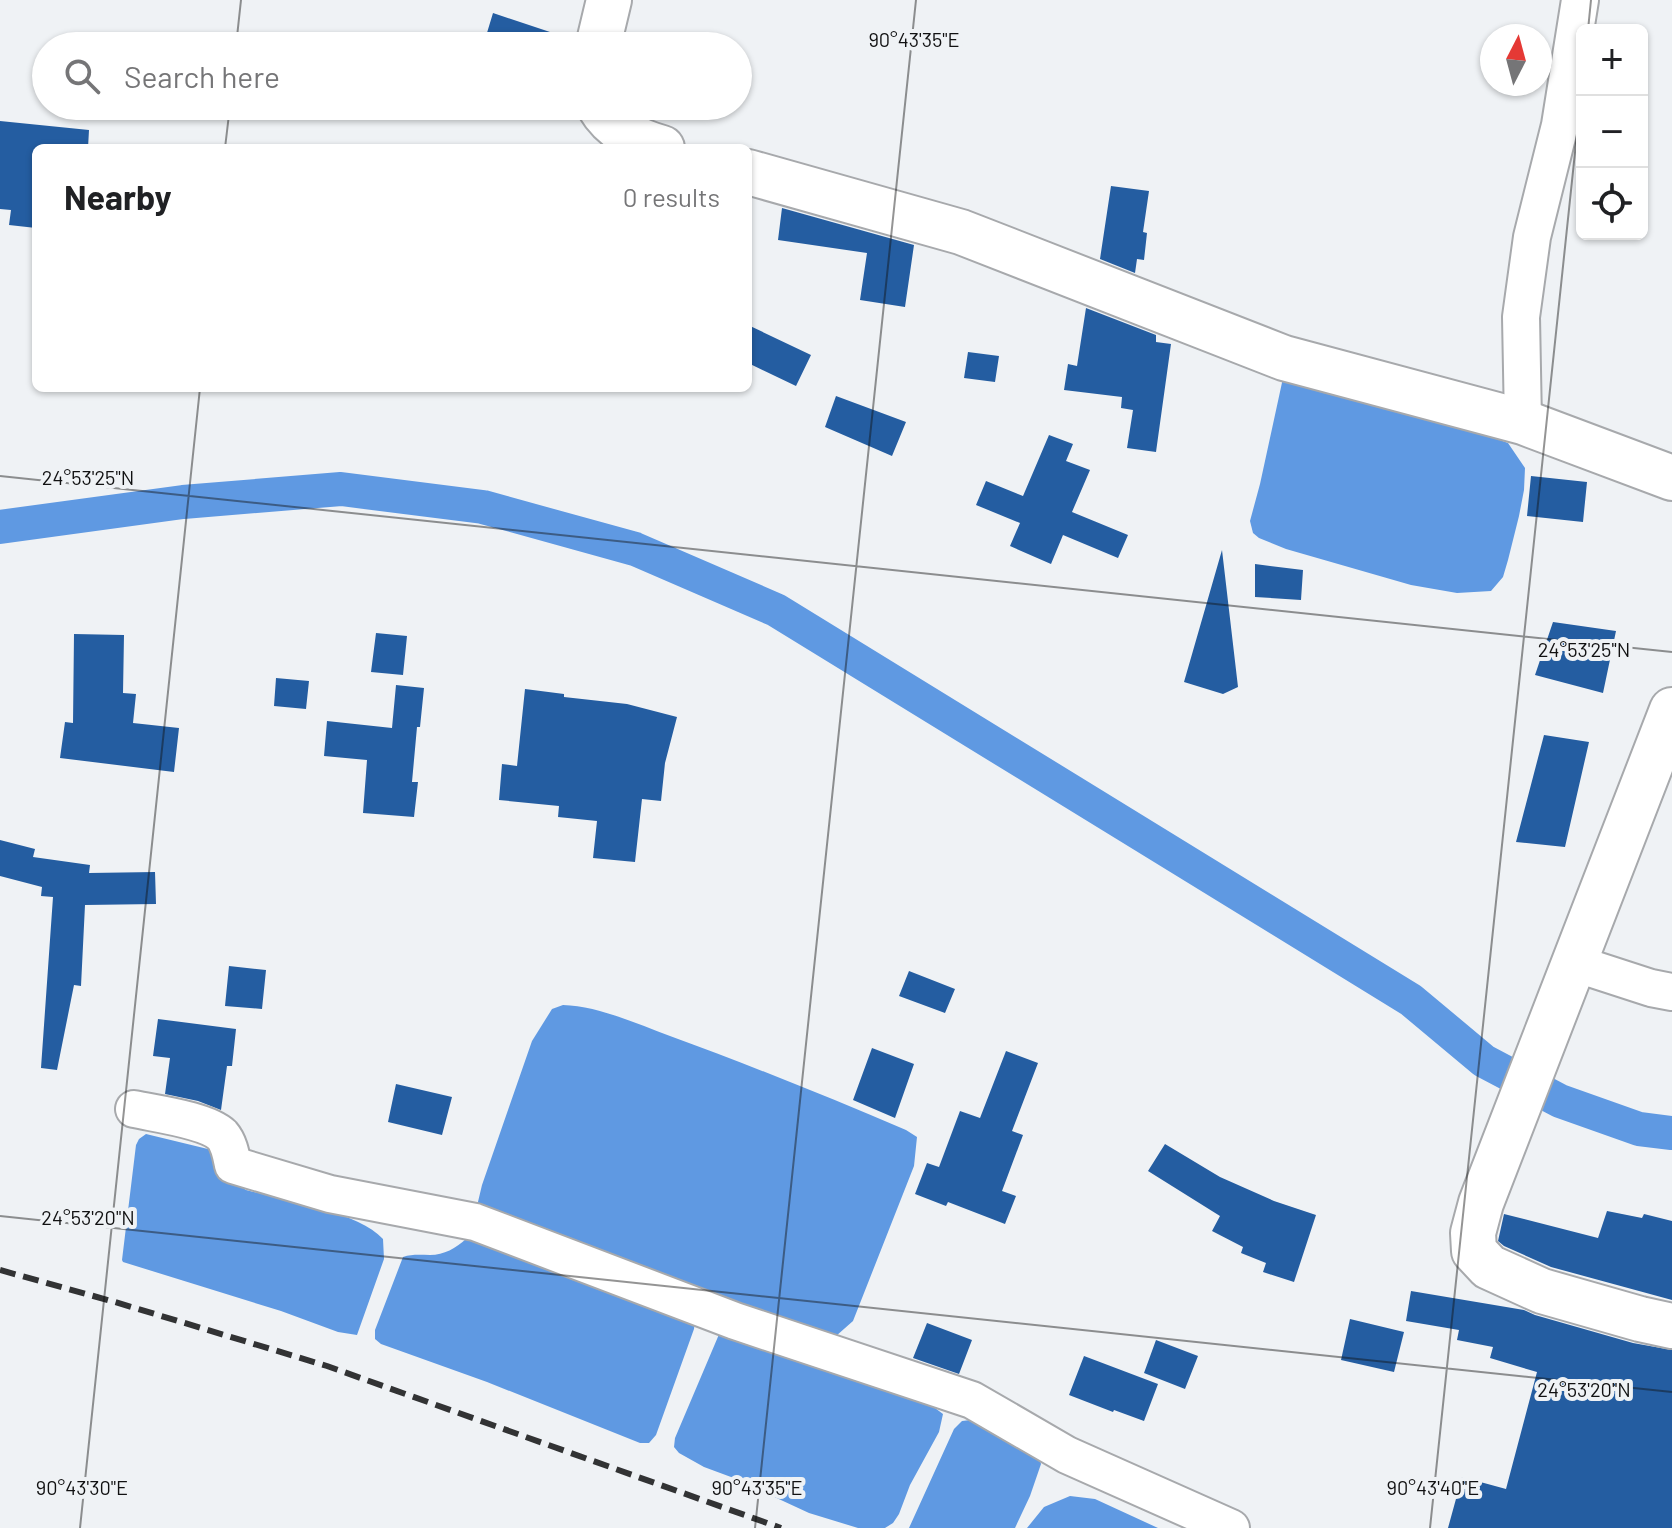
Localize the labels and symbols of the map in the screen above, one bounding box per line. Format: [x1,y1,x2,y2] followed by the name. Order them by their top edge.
[1480,24,1552,96] north arrow
[868,27,960,51] text: 90°43'35"E
[42,465,134,489] text: 24°53'25"N
[1538,637,1630,661] text: 24°53'25"N
[41,1205,135,1229] text: 24°53'20"N
[1537,1377,1631,1401] text: 24°53'20"N
[36,1475,128,1499] text: 90°43'30"E
[711,1475,803,1499] text: 90°43'35"E
[1387,1475,1479,1499] text: 90°43'40"E

